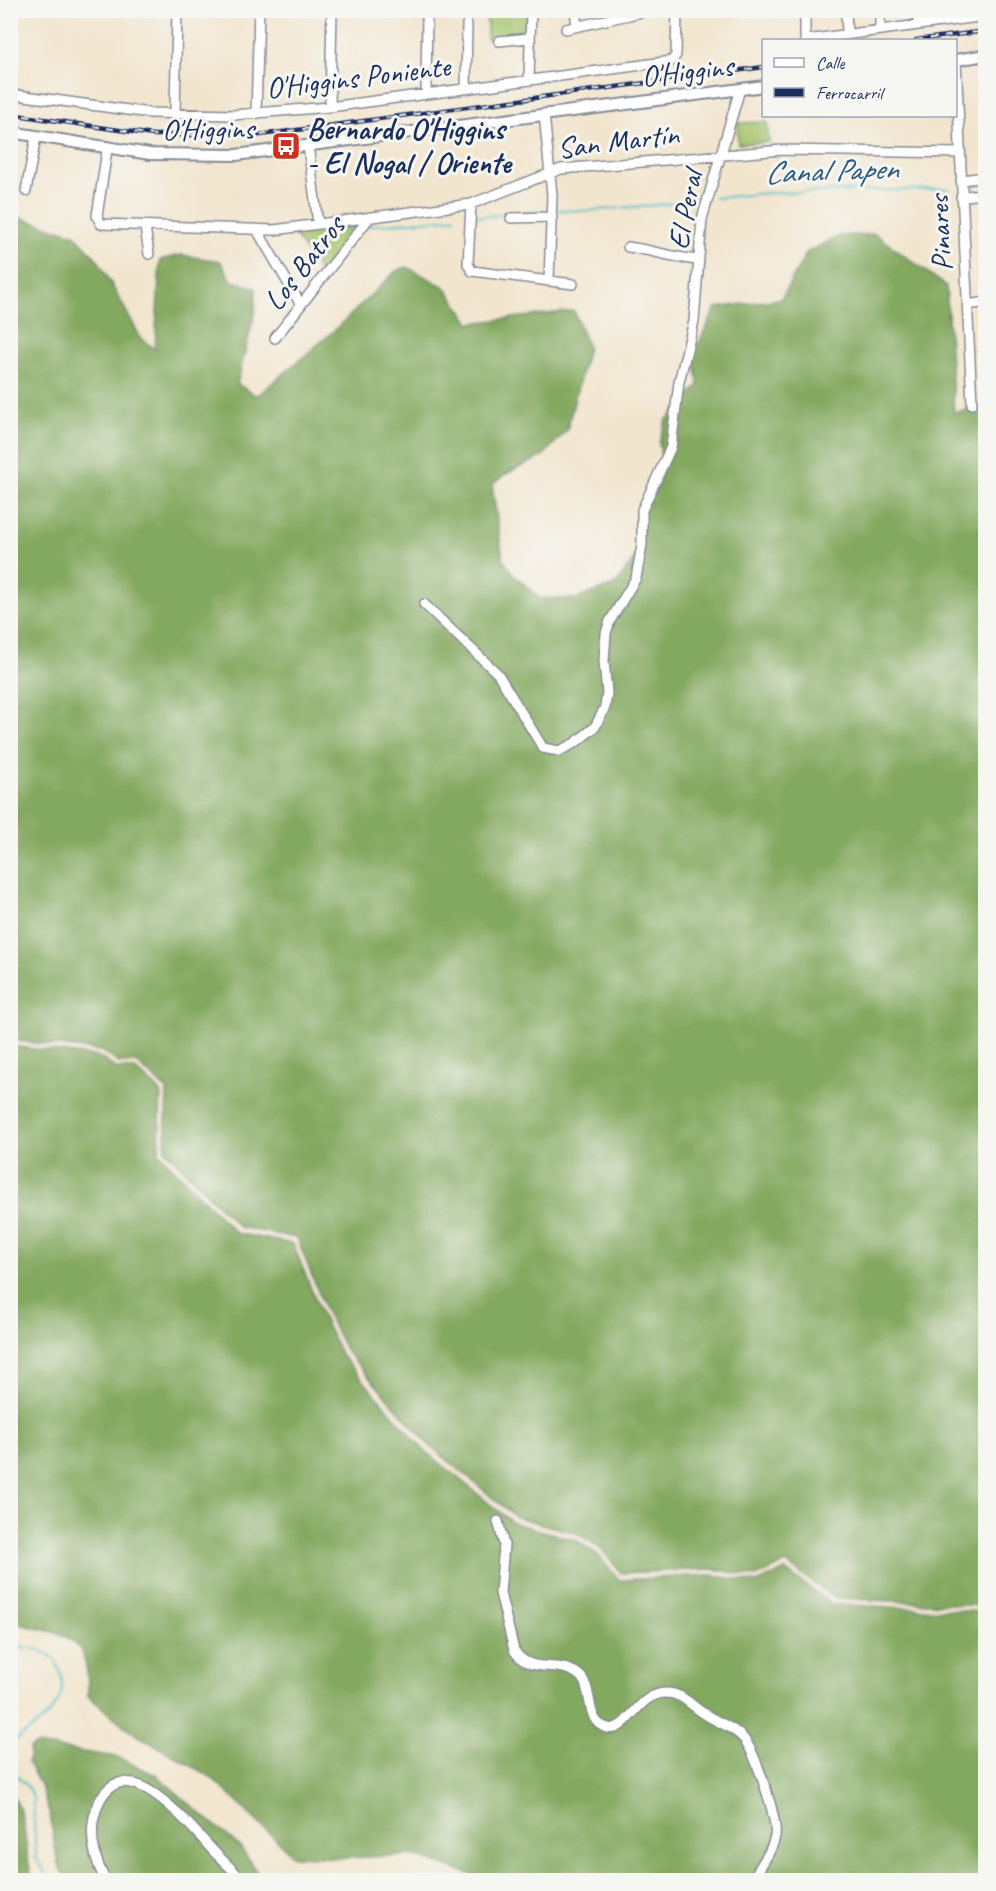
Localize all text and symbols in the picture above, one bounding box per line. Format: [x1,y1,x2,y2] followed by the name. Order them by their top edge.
[762,39,957,117] legend
[639,46,738,95] street label: O'Higgins
[264,47,454,107] street label: O'Higgins Poniente
[816,52,845,74] text: Calle
[816,82,885,104] text: Ferrocarril
[162,109,257,149] street label: O'Higgins
[307,110,513,182] place label: Bernardo O'Higgins - El Nogal / Oriente
[555,115,682,167] street label: San Martín
[270,130,302,162] bus stop icon: Bernardo O'Higgins - El Nogal / Oriente
[764,148,901,193] water label: Canal Papen
[659,163,712,252] street label: El Peral
[919,191,961,272] street label: Pinares
[255,206,354,318] street label: Los Batros

